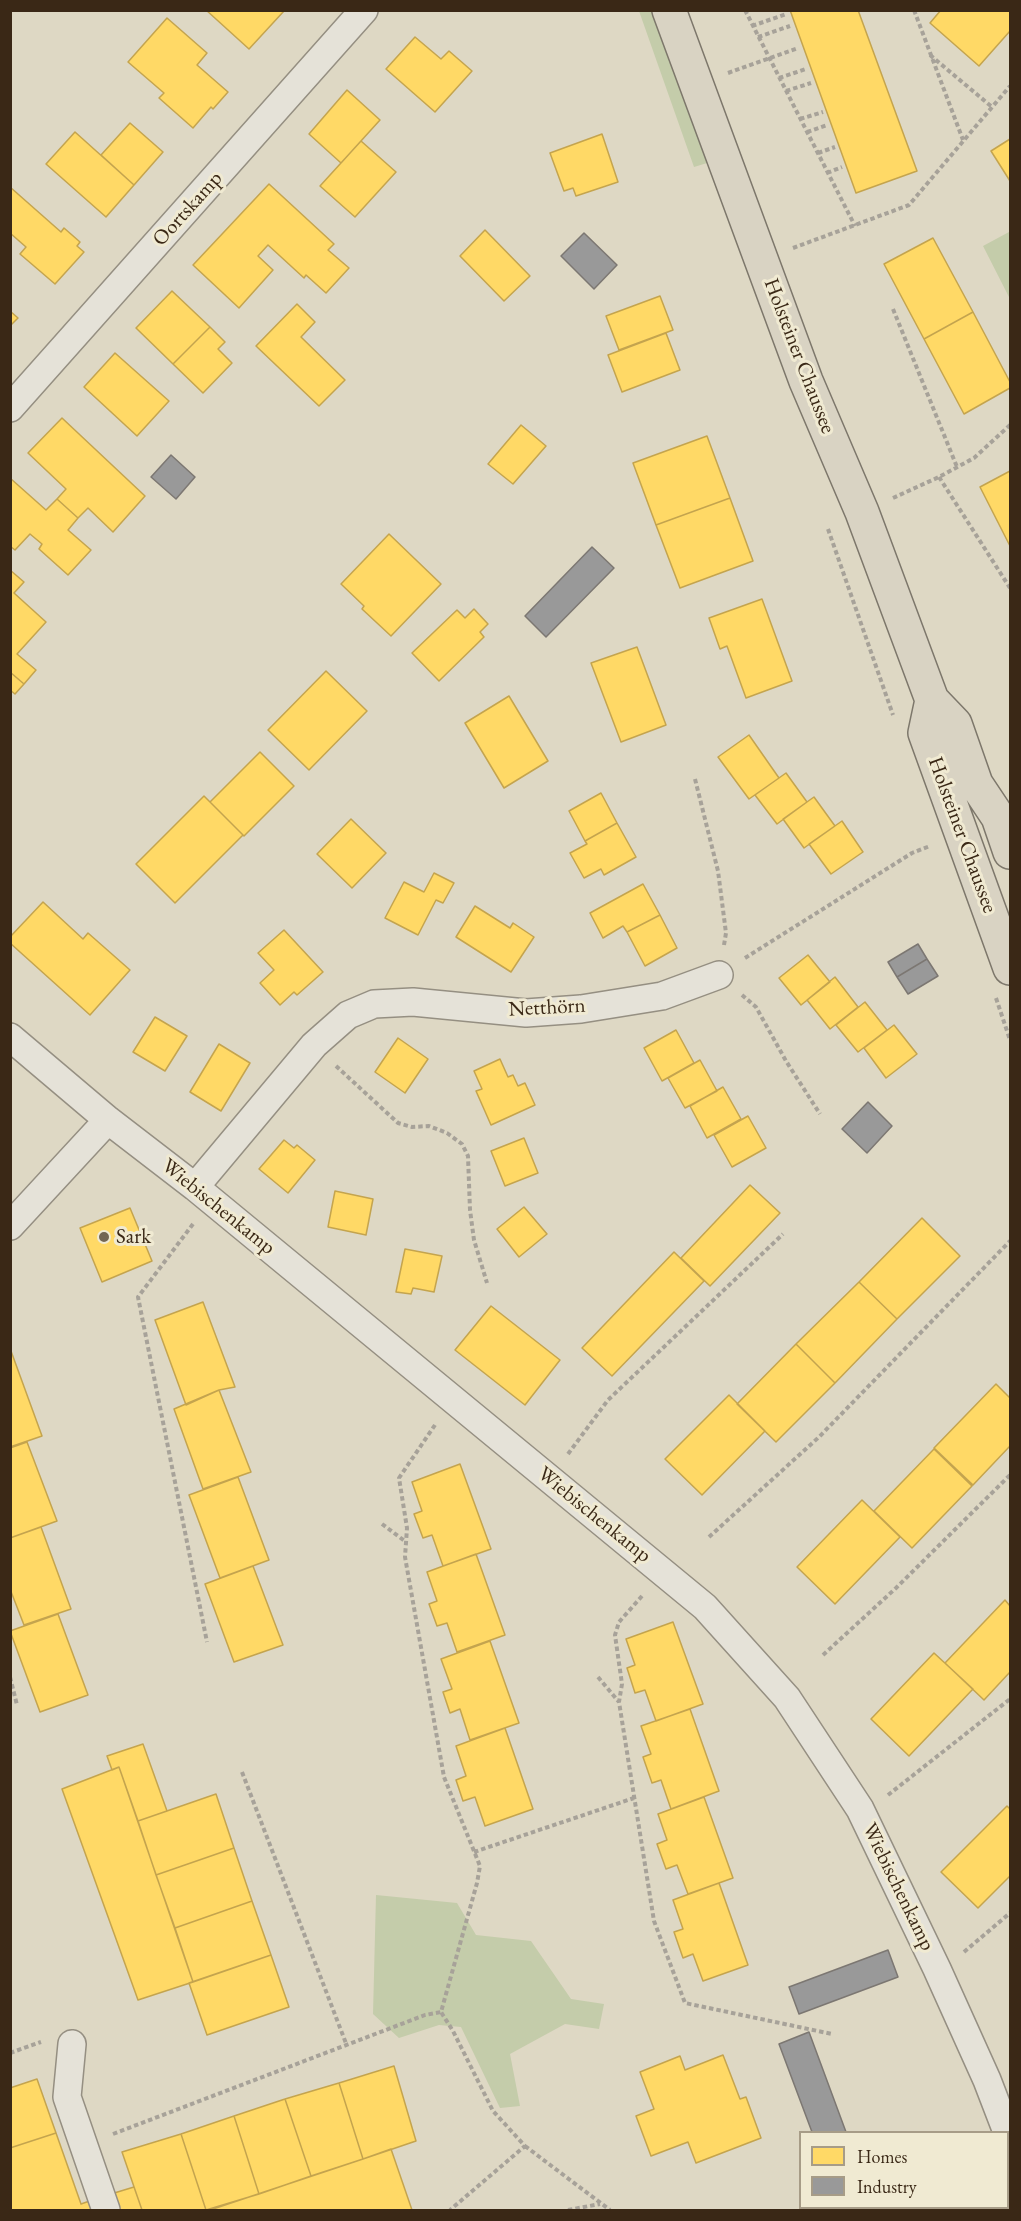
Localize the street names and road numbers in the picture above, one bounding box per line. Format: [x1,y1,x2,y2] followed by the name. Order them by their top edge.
[148,166,228,252] street label: Oortskamp
[758,275,840,437] street label: Holsteiner Chaussee
[922,754,1002,916] street label: Holsteiner Chaussee
[508,993,586,1023] street label: Netthörn
[156,1153,280,1261] street label: Wiebischenkamp
[532,1461,656,1569] street label: Wiebischenkamp
[856,1819,940,1955] street label: Wiebischenkamp

